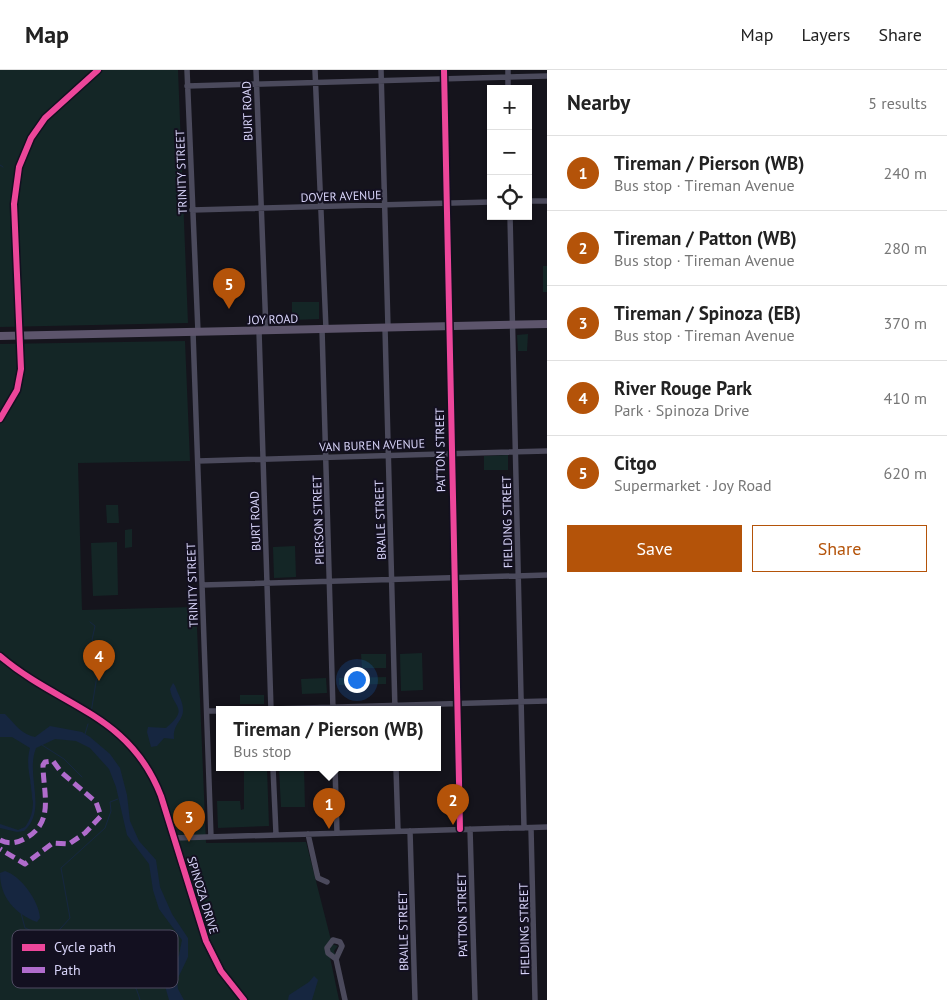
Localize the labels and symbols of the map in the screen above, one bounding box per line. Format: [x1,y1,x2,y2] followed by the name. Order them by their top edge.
[238,81,256,141] street label: BURT ROAD
[172,129,190,215] street label: TRINITY STREET
[300,187,382,205] street label: DOVER AVENUE
[213,268,245,309] pin: 5
[247,311,298,327] street label: JOY ROAD
[432,407,448,492] street label: PATTON STREET
[318,436,425,454] street label: VAN BUREN AVENUE
[309,475,327,565] street label: PIERSON STREET
[499,476,515,568] street label: FIELDING STREET
[371,479,389,560] street label: BRAILE STREET
[246,491,264,551] street label: BURT ROAD
[183,542,201,628] street label: TRINITY STREET
[83,640,115,681] pin: 4
[344,667,370,693] your location
[437,784,469,825] pin: 2
[313,788,345,829] pin: 1
[173,801,205,842] pin: 3
[184,854,222,936] street label: SPINOZA DRIVE
[454,872,470,957] street label: PATTON STREET
[516,883,532,975] street label: FIELDING STREET
[395,891,411,971] street label: BRAILE STREET
[12,930,178,988] legend
[54,938,116,956] text: Cycle path
[54,961,81,979] text: Path

